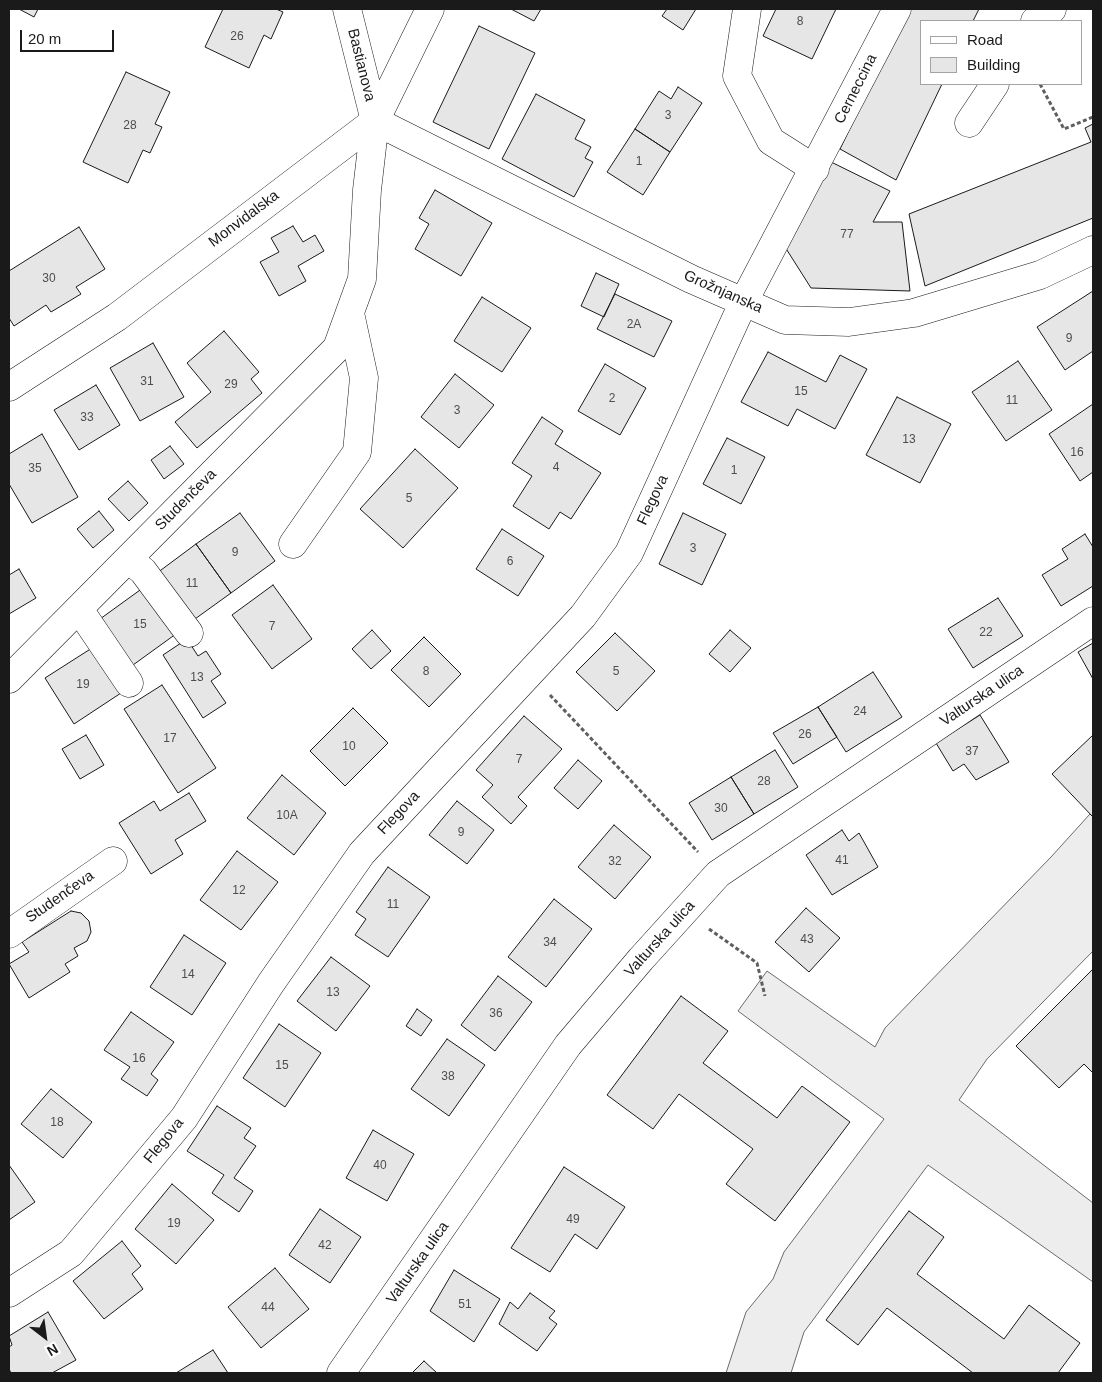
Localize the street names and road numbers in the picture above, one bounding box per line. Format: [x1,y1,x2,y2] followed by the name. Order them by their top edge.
[343,27,379,103] street label: Bastianova
[831,51,881,127] street label: Cerneccina
[205,187,283,251] street label: Monvidalska
[681,267,765,317] street label: Grožnjanska
[152,466,220,534] street label: Studenčeva
[634,472,672,528] street label: Flegova
[937,662,1027,730] street label: Valturska ulica
[374,787,424,839] street label: Flegova
[22,867,98,927] street label: Studenčeva
[621,897,699,981] street label: Valturska ulica
[140,1115,188,1167] street label: Flegova
[383,1218,453,1308] street label: Valturska ulica

